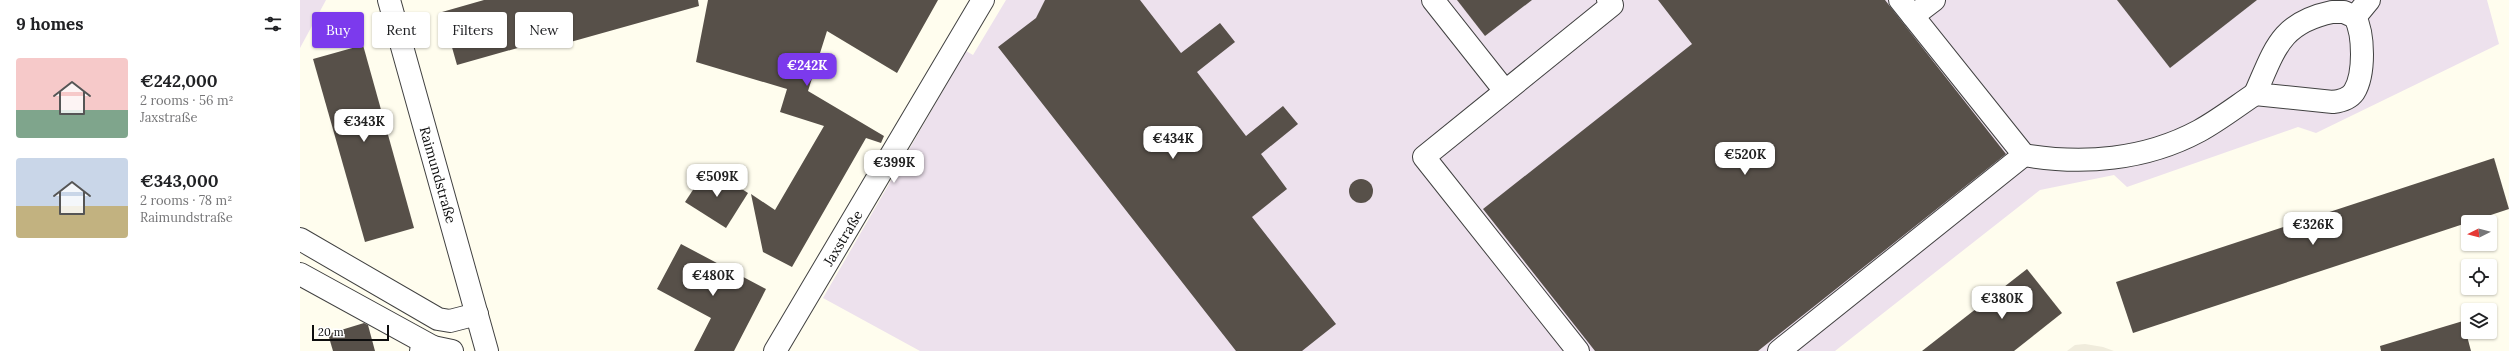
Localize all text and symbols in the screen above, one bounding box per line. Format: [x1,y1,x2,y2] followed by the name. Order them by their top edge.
[312,12,364,48] chip: Buy
[372,12,430,48] chip: Rent
[438,12,507,48] chip: Filters
[515,12,573,48] chip: New
[16,13,83,35] text: 9 homes
[262,13,284,35] icon: filters
[779,53,835,87] pin: €242K
[787,57,827,74] text: €242K
[140,70,218,92] text: €242,000
[48,74,96,122] icon: home
[140,92,234,109] text: 2 rooms · 56 m²
[140,109,197,126] text: Jaxstraße
[336,109,392,143] pin: €343K
[343,113,385,130] text: €343K
[416,125,461,226] street label: Raimundstraße
[1145,126,1201,160] pin: €434K
[1152,130,1194,147] text: €434K
[1717,142,1773,176] pin: €520K
[1724,146,1766,163] text: €520K
[866,150,922,184] pin: €399K
[873,154,915,171] text: €399K
[689,164,745,198] pin: €509K
[696,168,738,185] text: €509K
[140,170,219,192] text: €343,000
[48,174,96,222] icon: home
[140,192,232,209] text: 2 rooms · 78 m²
[819,207,867,270] street label: Jaxstraße
[140,209,233,226] text: Raimundstraße
[2285,212,2341,246] pin: €326K
[2461,215,2497,251] north arrow
[2461,215,2497,339] map controls
[2292,216,2334,233] text: €326K
[2461,259,2497,295] button: locate
[685,263,741,297] pin: €480K
[692,267,734,284] text: €480K
[1974,286,2030,320] pin: €380K
[1981,290,2023,307] text: €380K
[2461,303,2497,339] button: layers
[312,323,389,342] scale bar
[318,325,343,339] text: 20 m

